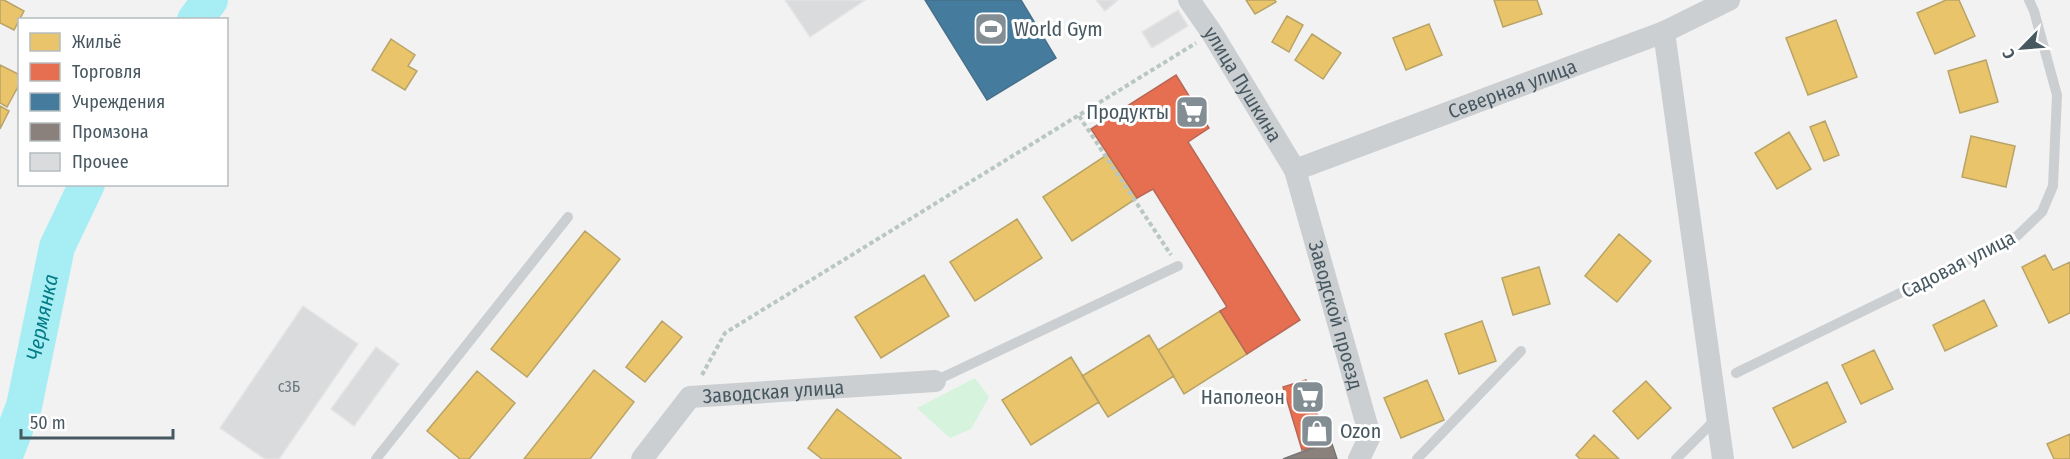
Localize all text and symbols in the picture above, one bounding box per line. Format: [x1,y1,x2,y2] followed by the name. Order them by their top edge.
[973,11,1009,47] sports icon: World Gym
[1014,17,1103,41] place label: World Gym
[18,18,228,186] legend
[1992,18,2052,78] north arrow
[1199,22,1287,146] street label: улица Пушкина
[72,31,122,53] text: Жильё
[1998,46,2019,62] text: С
[1445,54,1580,124] street label: Северная улица
[72,61,141,83] text: Торговля
[71,91,165,113] text: Учреждения
[1174,94,1210,130] supermarket icon: Продукты
[1086,100,1169,124] place label: Продукты
[72,121,149,143] text: Промзона
[72,151,129,173] text: Прочее
[1897,225,2019,303] street label: Садовая улица
[1304,238,1368,392] street label: Заводской проезд
[21,272,64,363] water label: Чермянка
[702,375,845,408] street label: Заводская улица
[278,377,300,396] house number: с3Б
[1290,379,1326,415] supermarket icon: Наполеон
[1201,385,1285,409] place label: Наполеон
[21,402,172,440] scale bar
[30,412,66,434] text: 50 m
[1299,413,1335,449] shop icon: Ozon
[1340,419,1381,443] place label: Ozon

